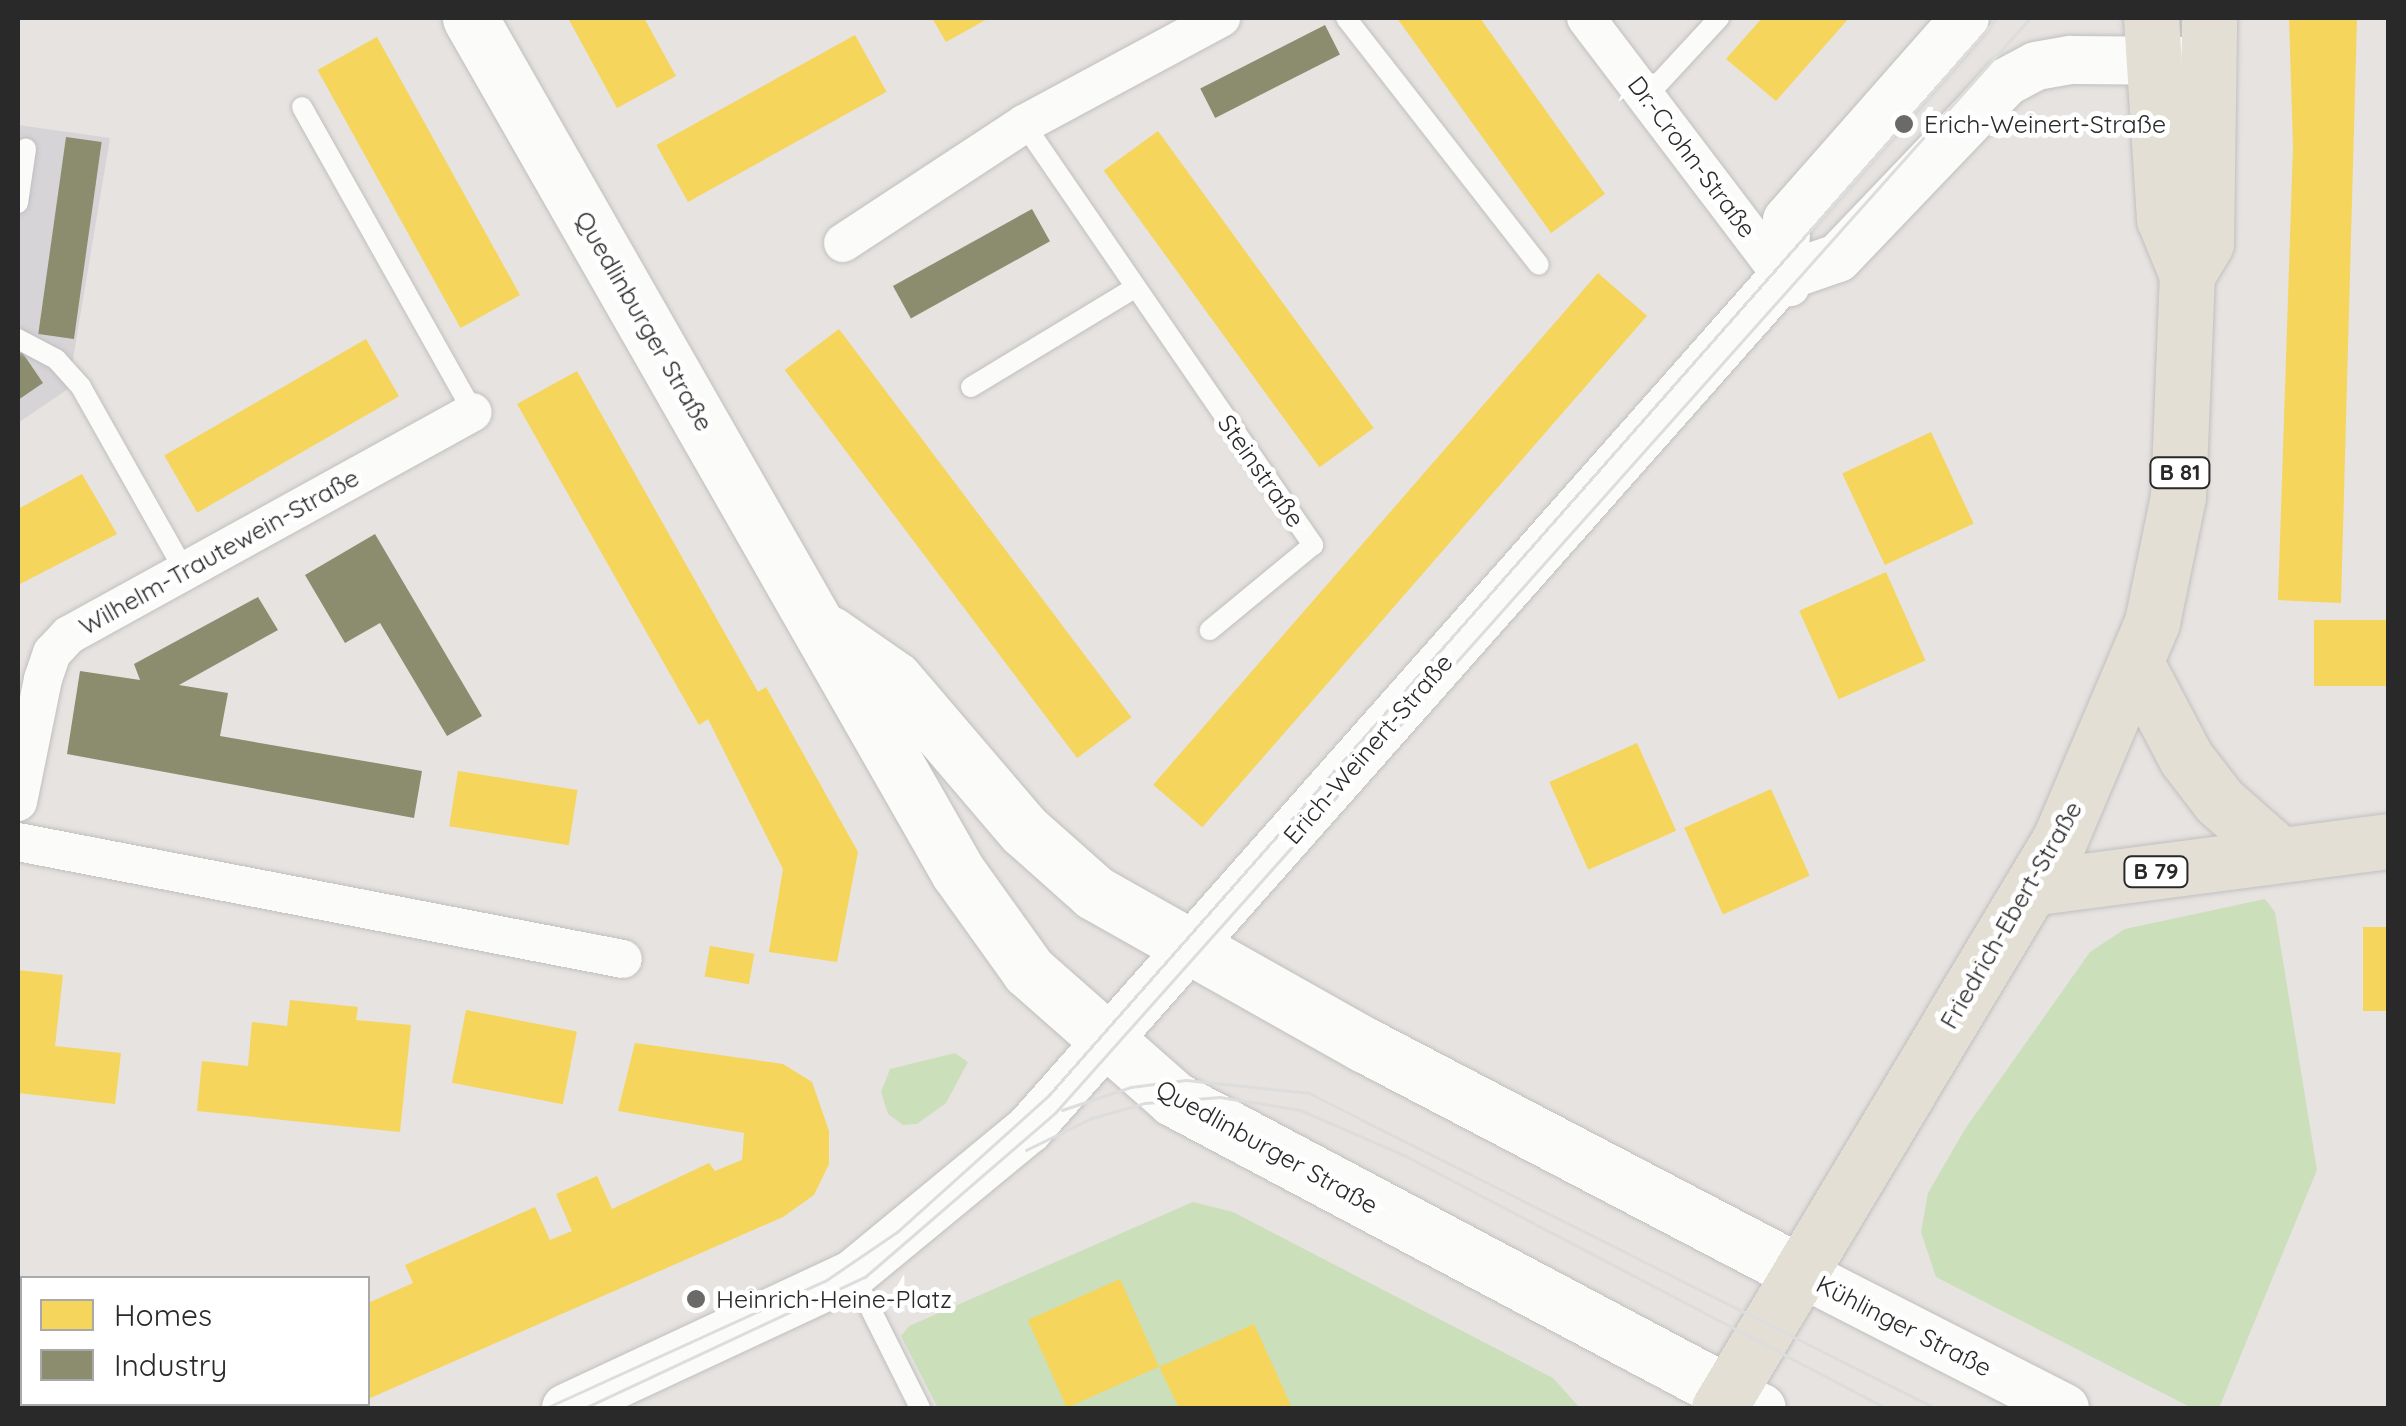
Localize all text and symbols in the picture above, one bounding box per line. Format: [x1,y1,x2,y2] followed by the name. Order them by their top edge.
[1622,70,1762,244] street label: Dr.-Crohn-Straße
[1924,109,2166,139] place label: Erich-Weinert-Straße
[1893,113,1915,135] marker: Erich-Weinert-Straße
[569,206,719,436] street label: Quedlinburger Straße
[1211,409,1311,533] street label: Steinstraße
[2148,456,2212,490] road number: B 81
[74,462,364,642] street label: Wilhelm-Trautewein-Straße
[1277,648,1459,850] street label: Erich-Weinert-Straße
[1934,796,2088,1034] street label: Friedrich-Ebert-Straße
[2121,855,2191,889] road number: B 79
[1151,1074,1383,1220] street label: Quedlinburger Straße
[1811,1269,1997,1383] street label: Kühlinger Straße
[20,1276,370,1406] legend
[716,1284,952,1314] place label: Heinrich-Heine-Platz
[685,1288,707,1310] marker: Heinrich-Heine-Platz
[114,1296,212,1334] text: Homes
[114,1346,227,1384] text: Industry

